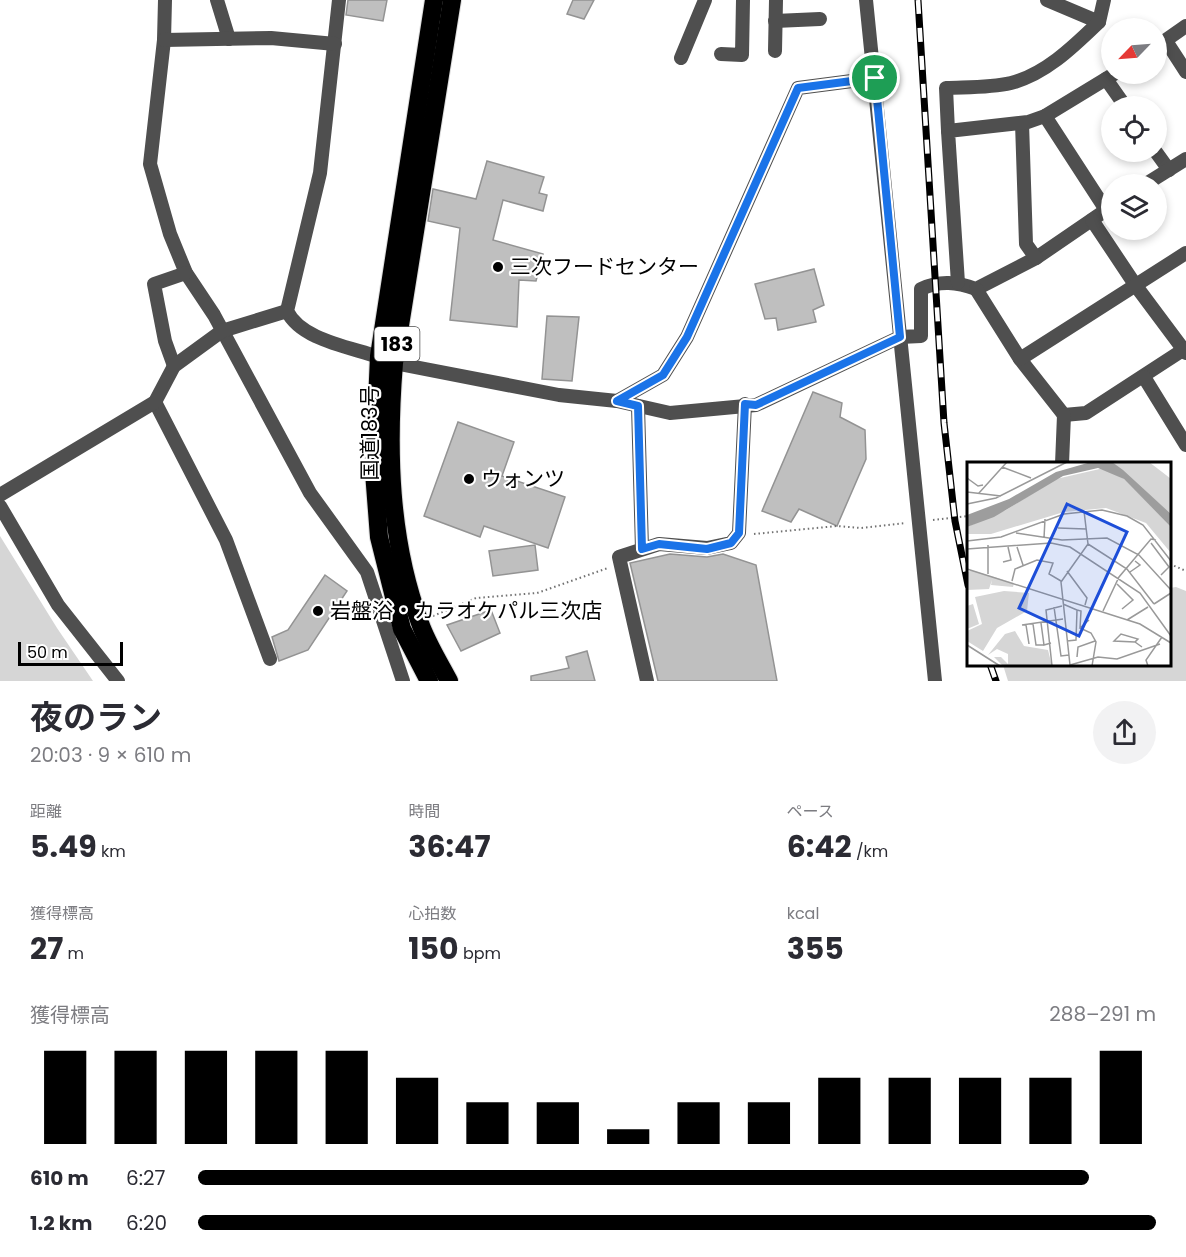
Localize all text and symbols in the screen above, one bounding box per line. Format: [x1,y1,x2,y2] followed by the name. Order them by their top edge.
[1101,18,1167,84] north arrow
[1101,18,1167,240] map controls
[849,52,900,103] pin
[858,61,891,94] icon: arrive
[1101,96,1167,162] button: locate
[1101,174,1167,240] button: layers
[510,252,699,281] place label: 三次フードセンター
[491,260,505,274] marker: 三次フードセンター
[374,327,420,361] road number: 183
[355,385,384,481] street label: 国道183号
[967,462,1171,666] inset map
[481,464,565,493] place label: ウォンツ
[462,472,476,486] marker: ウォンツ
[330,596,602,625] place label: 岩盤浴・カラオケパル三次店
[311,604,325,618] marker: 岩盤浴・カラオケパル三次店
[18,639,123,666] scale bar
[27,641,68,664] text: 50 m
[30,694,162,741] text: 夜のラン
[1093,701,1156,764] button: share
[30,741,191,769] text: 20:03 · 9 × 610 m
[30,800,62,823] text: 距離
[408,800,440,823] text: 時間
[787,800,834,823] text: ペース
[30,825,97,868] text: 5.49
[408,825,490,868] text: 36:47
[787,825,852,868] text: 6:42
[97,840,126,863] text: km
[852,840,888,863] text: /km
[30,902,94,925] text: 獲得標高
[408,902,456,925] text: 心拍数
[787,902,819,925] text: kcal
[30,927,63,970] text: 27
[408,927,459,970] text: 150
[787,927,844,970] text: 355
[63,942,84,965] text: m
[459,942,501,965] text: bpm
[1049,1000,1156,1028] text: 288–291 m
[30,1001,110,1029] text: 獲得標高
[30,1164,89,1192] text: 610 m
[126,1164,165,1192] text: 6:27
[30,1209,92,1237] text: 1.2 km
[126,1209,167,1237] text: 6:20

